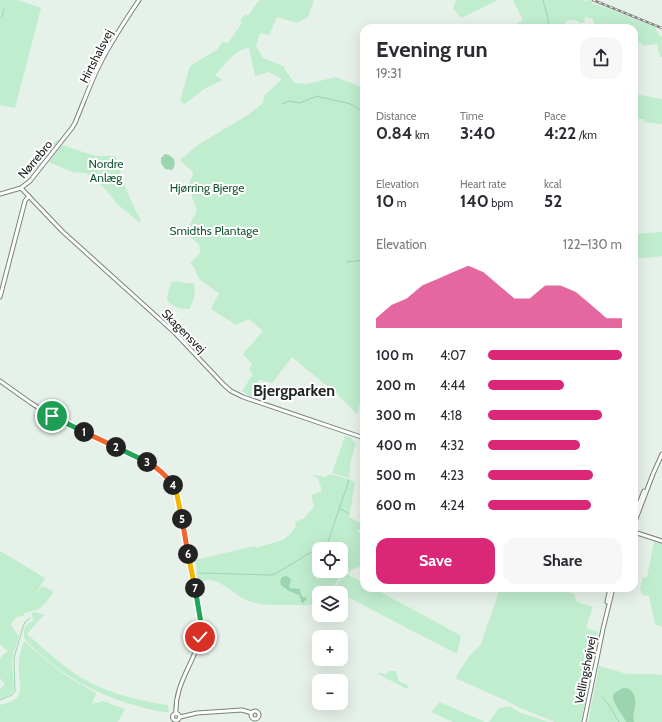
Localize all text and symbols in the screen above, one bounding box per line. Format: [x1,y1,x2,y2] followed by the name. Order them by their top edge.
[76,27,116,85] street label: Hirtshalsvej
[376,36,488,63] text: Evening run
[580,37,622,79] button: share
[376,65,402,81] text: 19:31
[376,109,417,123] text: Distance
[460,109,483,123] text: Time
[544,109,566,123] text: Pace
[376,123,412,143] text: 0.84
[460,123,496,143] text: 3:40
[544,123,576,143] text: 4:22
[412,128,429,142] text: km
[576,128,597,142] text: /km
[15,137,56,181] street label: Nørrebro
[89,156,123,185] park label: Nordre Anlæg
[376,177,419,191] text: Elevation
[460,177,506,191] text: Heart rate
[544,177,562,191] text: kcal
[170,180,244,195] park label: Hjørring Bjerge
[376,191,394,211] text: 10
[460,191,489,211] text: 140
[544,191,562,211] text: 52
[394,196,406,210] text: m
[489,196,513,210] text: bpm
[170,223,258,238] park label: Smidths Plantage
[376,236,427,252] text: Elevation
[563,236,622,252] text: 122–130 m
[159,306,209,356] street label: Skagensvej
[376,347,413,363] text: 100 m
[440,347,466,363] text: 4:07
[376,377,415,393] text: 200 m
[440,377,465,393] text: 4:44
[253,381,335,400] district label: Bjergparken
[35,399,69,433] pin
[41,405,63,427] icon: arrive
[376,407,416,423] text: 300 m
[440,407,462,423] text: 4:18
[74,422,94,442] pin: 1
[82,425,86,439] text: 1
[106,437,126,457] pin: 2
[376,437,417,453] text: 400 m
[440,437,464,453] text: 4:32
[113,440,119,454] text: 2
[137,452,157,472] pin: 3
[144,455,150,469] text: 3
[376,467,416,483] text: 500 m
[440,467,464,483] text: 4:23
[163,475,183,495] pin: 4
[170,478,176,492] text: 4
[376,497,416,513] text: 600 m
[440,497,465,513] text: 4:24
[172,509,192,529] pin: 5
[179,512,185,526] text: 5
[376,538,495,584] button: Save
[503,538,622,584] button: Share
[312,542,348,710] map controls
[312,542,348,578] button: locate
[178,544,198,564] pin: 6
[185,547,191,561] text: 6
[185,578,205,598] pin: 7
[192,581,198,595] text: 7
[312,586,348,622] button: layers
[183,620,217,654] pin
[189,626,211,648] icon: check
[312,630,348,666] button: +
[571,635,599,705] street label: Vellingshøjvej
[312,674,348,710] button: −

